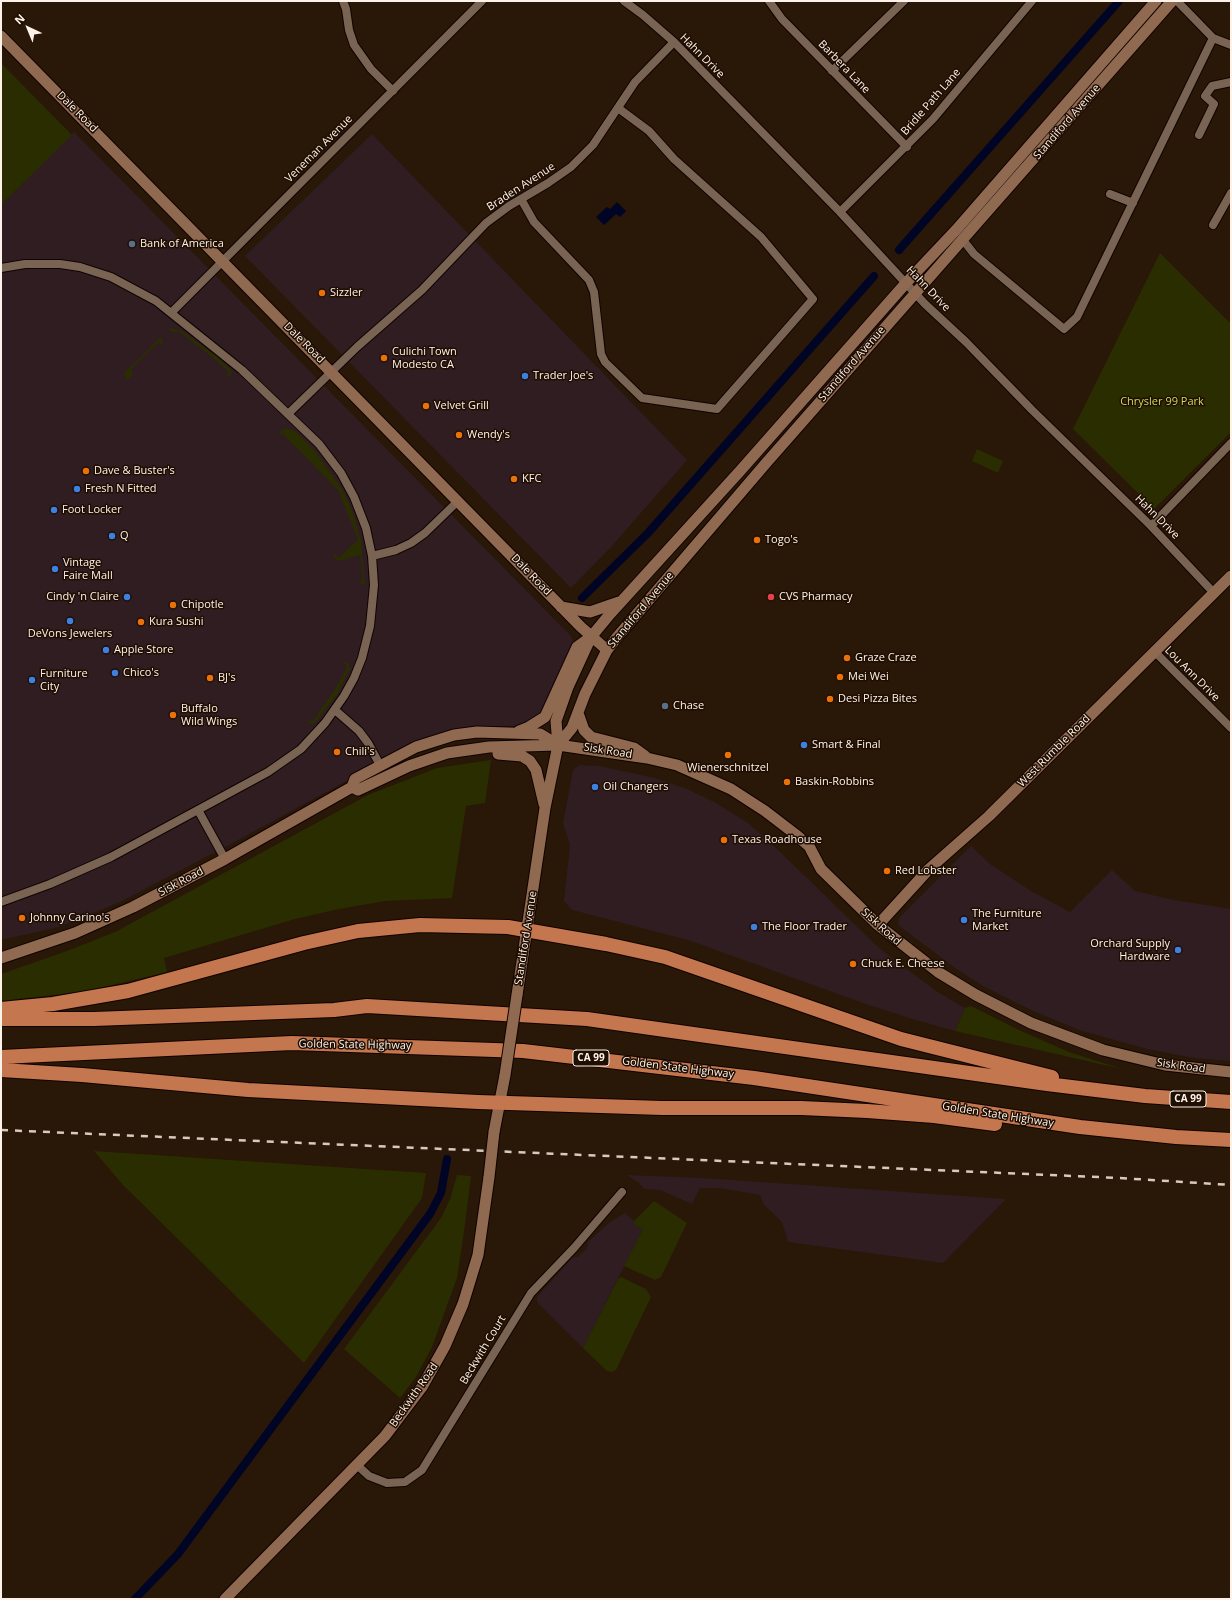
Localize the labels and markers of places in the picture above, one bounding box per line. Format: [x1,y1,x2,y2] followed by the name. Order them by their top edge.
[140,237,224,251] place label: Bank of America
[127,239,137,249] marker: Bank of America
[330,286,363,300] place label: Sizzler
[317,288,327,298] marker: Sizzler
[392,345,457,371] place label: Culichi Town Modesto CA
[379,353,389,363] marker: Culichi Town Modesto CA
[533,369,593,383] place label: Trader Joe's
[520,371,530,381] marker: Trader Joe's
[434,399,489,413] place label: Velvet Grill
[421,401,431,411] marker: Velvet Grill
[467,428,510,442] place label: Wendy's
[454,430,464,440] marker: Wendy's
[94,464,175,478] place label: Dave & Buster's
[81,466,91,476] marker: Dave & Buster's
[522,472,541,486] place label: KFC
[509,474,519,484] marker: KFC
[85,482,157,496] place label: Fresh N Fitted
[72,484,82,494] marker: Fresh N Fitted
[62,503,122,517] place label: Foot Locker
[49,505,59,515] marker: Foot Locker
[120,529,129,543] place label: Q
[107,531,117,541] marker: Q
[765,533,798,547] place label: Togo's
[752,535,762,545] marker: Togo's
[63,556,113,582] place label: Vintage Faire Mall
[50,564,60,574] marker: Vintage Faire Mall
[46,590,119,604] place label: Cindy 'n Claire
[779,590,852,604] place label: CVS Pharmacy
[122,592,132,602] marker: Cindy 'n Claire
[766,592,776,602] marker: CVS Pharmacy
[181,598,224,612] place label: Chipotle
[168,600,178,610] marker: Chipotle
[149,615,203,629] place label: Kura Sushi
[65,616,75,626] marker: DeVons Jewelers
[136,617,146,627] marker: Kura Sushi
[28,627,112,641] place label: DeVons Jewelers
[114,643,173,657] place label: Apple Store
[101,645,111,655] marker: Apple Store
[855,651,917,665] place label: Graze Craze
[842,653,852,663] marker: Graze Craze
[123,666,159,680] place label: Chico's
[40,667,88,693] place label: Furniture City
[110,668,120,678] marker: Chico's
[848,670,889,684] place label: Mei Wei
[218,671,236,685] place label: BJ's
[835,672,845,682] marker: Mei Wei
[205,673,215,683] marker: BJ's
[27,675,37,685] marker: Furniture City
[838,692,917,706] place label: Desi Pizza Bites
[825,694,835,704] marker: Desi Pizza Bites
[673,699,704,713] place label: Chase
[660,701,670,711] marker: Chase
[181,702,237,728] place label: Buffalo Wild Wings
[168,710,178,720] marker: Buffalo Wild Wings
[812,738,881,752] place label: Smart & Final
[799,740,809,750] marker: Smart & Final
[345,745,375,759] place label: Chili's
[332,747,342,757] marker: Chili's
[723,750,733,760] marker: Wienerschnitzel
[687,761,769,775] place label: Wienerschnitzel
[795,775,874,789] place label: Baskin-Robbins
[782,777,792,787] marker: Baskin-Robbins
[603,780,668,794] place label: Oil Changers
[590,782,600,792] marker: Oil Changers
[732,833,822,847] place label: Texas Roadhouse
[719,835,729,845] marker: Texas Roadhouse
[895,864,956,878] place label: Red Lobster
[882,866,892,876] marker: Red Lobster
[972,907,1042,933] place label: The Furniture Market
[30,911,110,925] place label: Johnny Carino's
[17,913,27,923] marker: Johnny Carino's
[959,915,969,925] marker: The Furniture Market
[762,920,847,934] place label: The Floor Trader
[749,922,759,932] marker: The Floor Trader
[1090,937,1170,963] place label: Orchard Supply Hardware
[1173,945,1183,955] marker: Orchard Supply Hardware
[861,957,945,971] place label: Chuck E. Cheese
[848,959,858,969] marker: Chuck E. Cheese

